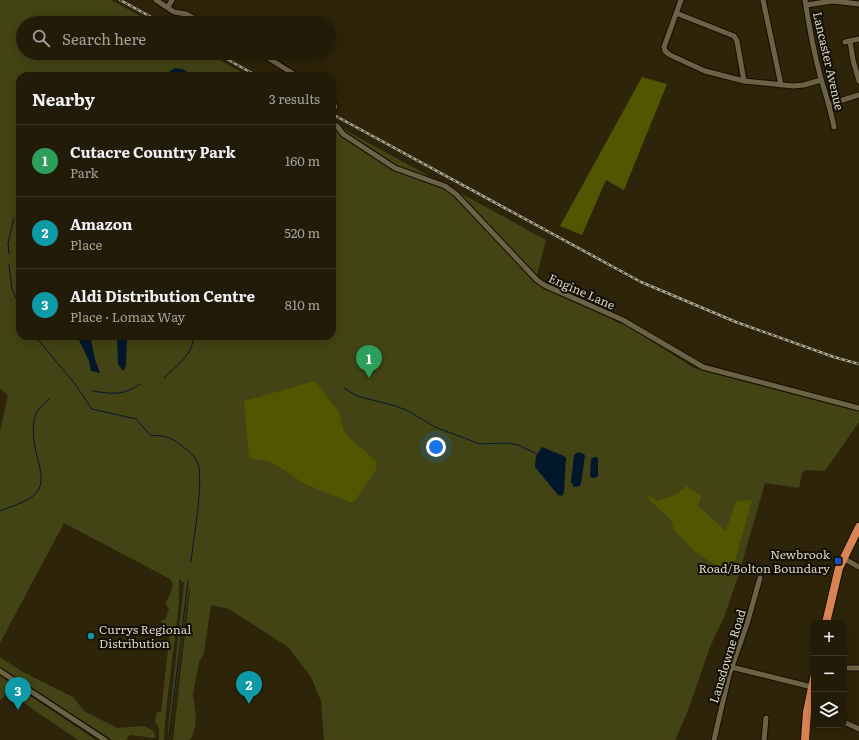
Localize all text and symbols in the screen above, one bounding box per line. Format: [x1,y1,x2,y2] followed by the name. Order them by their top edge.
[809,10,849,112] street label: Lancaster Avenue
[16,16,336,60] search box
[30,27,52,49] icon: search
[62,27,146,50] text: Search here
[32,86,95,111] text: Nearby
[269,89,320,108] text: 3 results
[70,140,236,163] text: Cutacre Country Park
[42,151,48,170] text: 1
[285,151,320,170] text: 160 m
[70,163,99,182] text: Park
[70,212,132,235] text: Amazon
[42,223,48,242] text: 2
[284,223,320,242] text: 520 m
[70,235,102,254] text: Place
[546,268,618,314] street label: Engine Lane
[70,284,255,307] text: Aldi Distribution Centre
[41,295,49,314] text: 3
[285,295,320,314] text: 810 m
[70,307,185,326] text: Place · Lomax Way
[356,345,382,378] pin: 1
[426,437,446,457] your location
[698,545,831,577] place label: Newbrook Road/Bolton Boundary
[833,556,843,566] marker: Newbrook Road/Bolton Boundary
[704,606,750,705] street label: Lansdowne Road
[99,620,191,652] place label: Currys Regional Distribution
[811,620,847,728] map controls
[811,620,847,656] button: +
[86,631,96,641] marker: Currys Regional Distribution
[811,656,847,692] button: −
[236,671,262,704] pin: 2
[5,677,31,710] pin: 3
[811,692,847,728] button: layers

